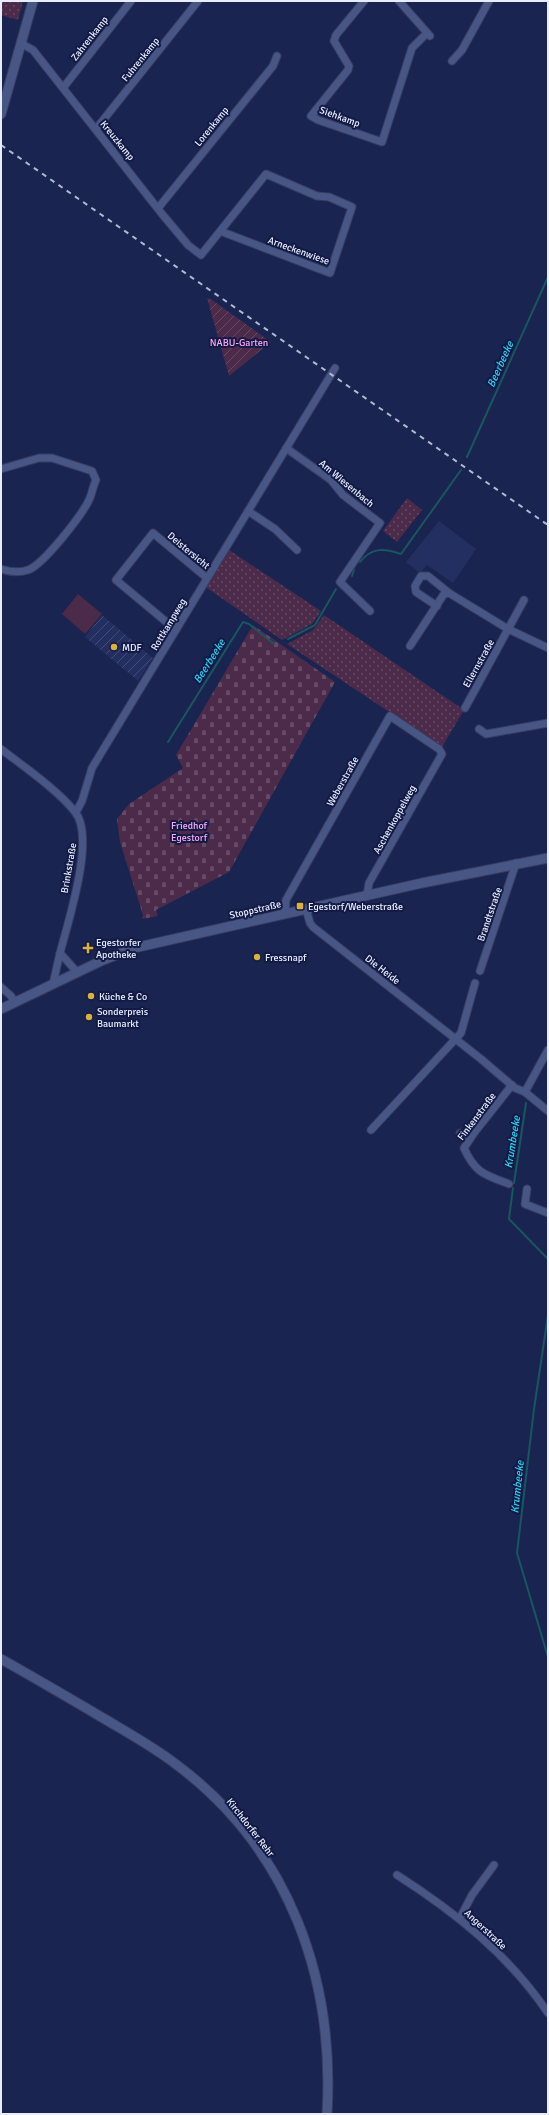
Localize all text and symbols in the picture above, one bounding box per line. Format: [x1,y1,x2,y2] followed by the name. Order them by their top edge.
[69,14,111,63] street label: Zahrenkamp
[119,35,162,84] street label: Fuhrenkamp
[192,104,231,149] street label: Lorenkamp
[318,104,361,130] street label: Siehkamp
[98,118,137,163] street label: Kreuzkamp
[266,234,331,268] street label: Arneckenwiese
[210,337,268,349] park label: NABU-Garten
[484,339,517,389] water label: Beerbeeke
[317,457,376,510] street label: Am Wiesenbach
[165,530,212,572] street label: Deistersicht
[149,596,189,653] street label: Rottkampweg
[191,636,228,686] water label: Beerbeeke
[461,637,497,690] street label: Ellernstraße
[109,642,119,652] marker: MDF
[122,642,142,654] place label: MDF
[324,755,361,808] street label: Weberstraße
[371,783,419,856] street label: Aschenkoppelweg
[171,820,208,844] park label: Friedhof Egestorf
[59,842,79,894] street label: Brinkstraße
[475,886,505,943] street label: Brandtstraße
[228,898,282,922] street label: Stoppstraße
[295,901,305,911] marker: Egestorf/Weberstraße
[308,901,403,913] place label: Egestorf/Weberstraße
[96,937,141,961] place label: Egestorfer Apotheke
[83,943,93,953] marker: Egestorfer Apotheke
[252,952,262,962] marker: Fressnapf
[265,952,307,964] place label: Fressnapf
[362,952,402,987] street label: Die Heide
[86,991,96,1001] marker: Küche & Co
[99,991,147,1003] place label: Küche & Co
[97,1006,149,1030] place label: Sonderpreis Baumarkt
[84,1012,94,1022] marker: Sonderpreis Baumarkt
[455,1090,499,1143] street label: Finkenstraße
[502,1114,523,1169] water label: Krumbeeke
[508,1460,527,1514] water label: Krumbeeke
[224,1796,277,1860] street label: Kirchdorfer Rehr
[462,1907,509,1952] street label: Angerstraße

